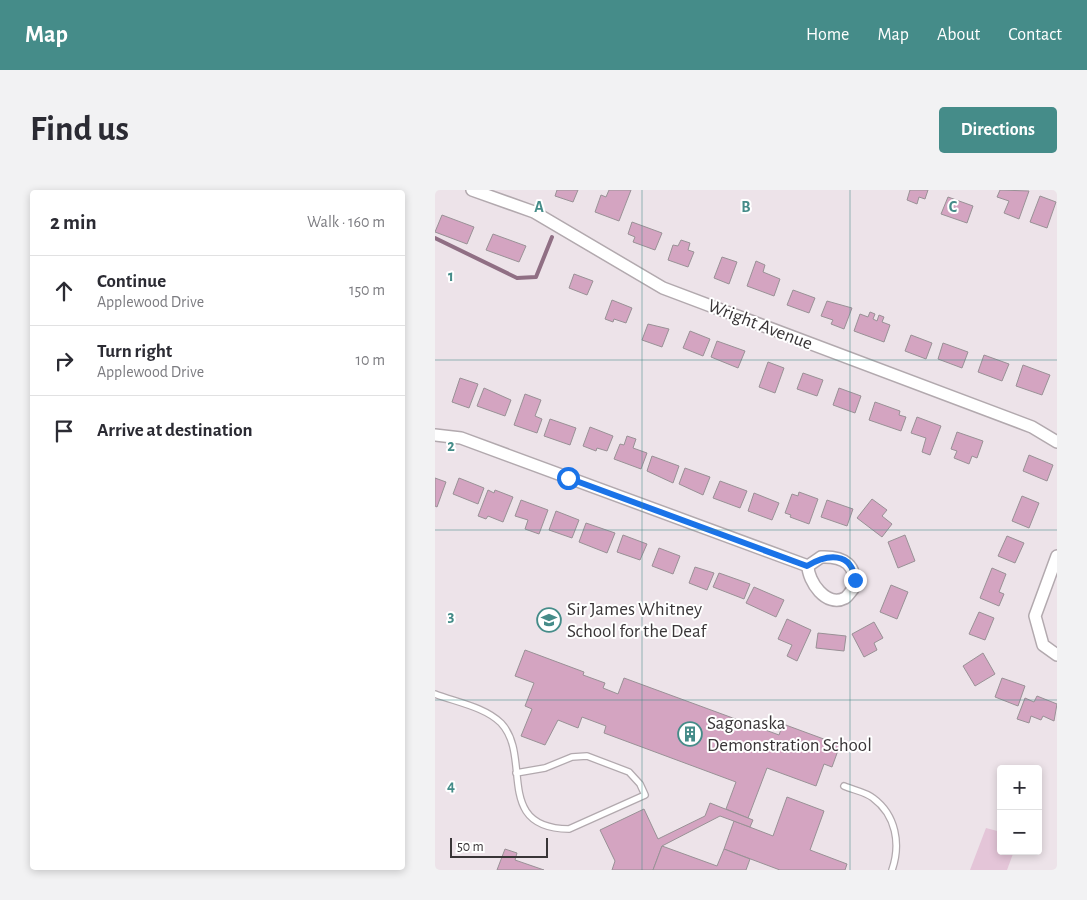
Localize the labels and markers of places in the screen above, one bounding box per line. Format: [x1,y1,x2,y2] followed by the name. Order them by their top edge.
[567,600,708,641] place label: Sir James Whitney School for the Deaf
[536,607,562,633] school or university icon: Sir James Whitney School for the Deaf
[707,714,872,755] place label: Sagonaska Demonstration School
[677,721,703,747] building icon: Sagonaska Demonstration School

